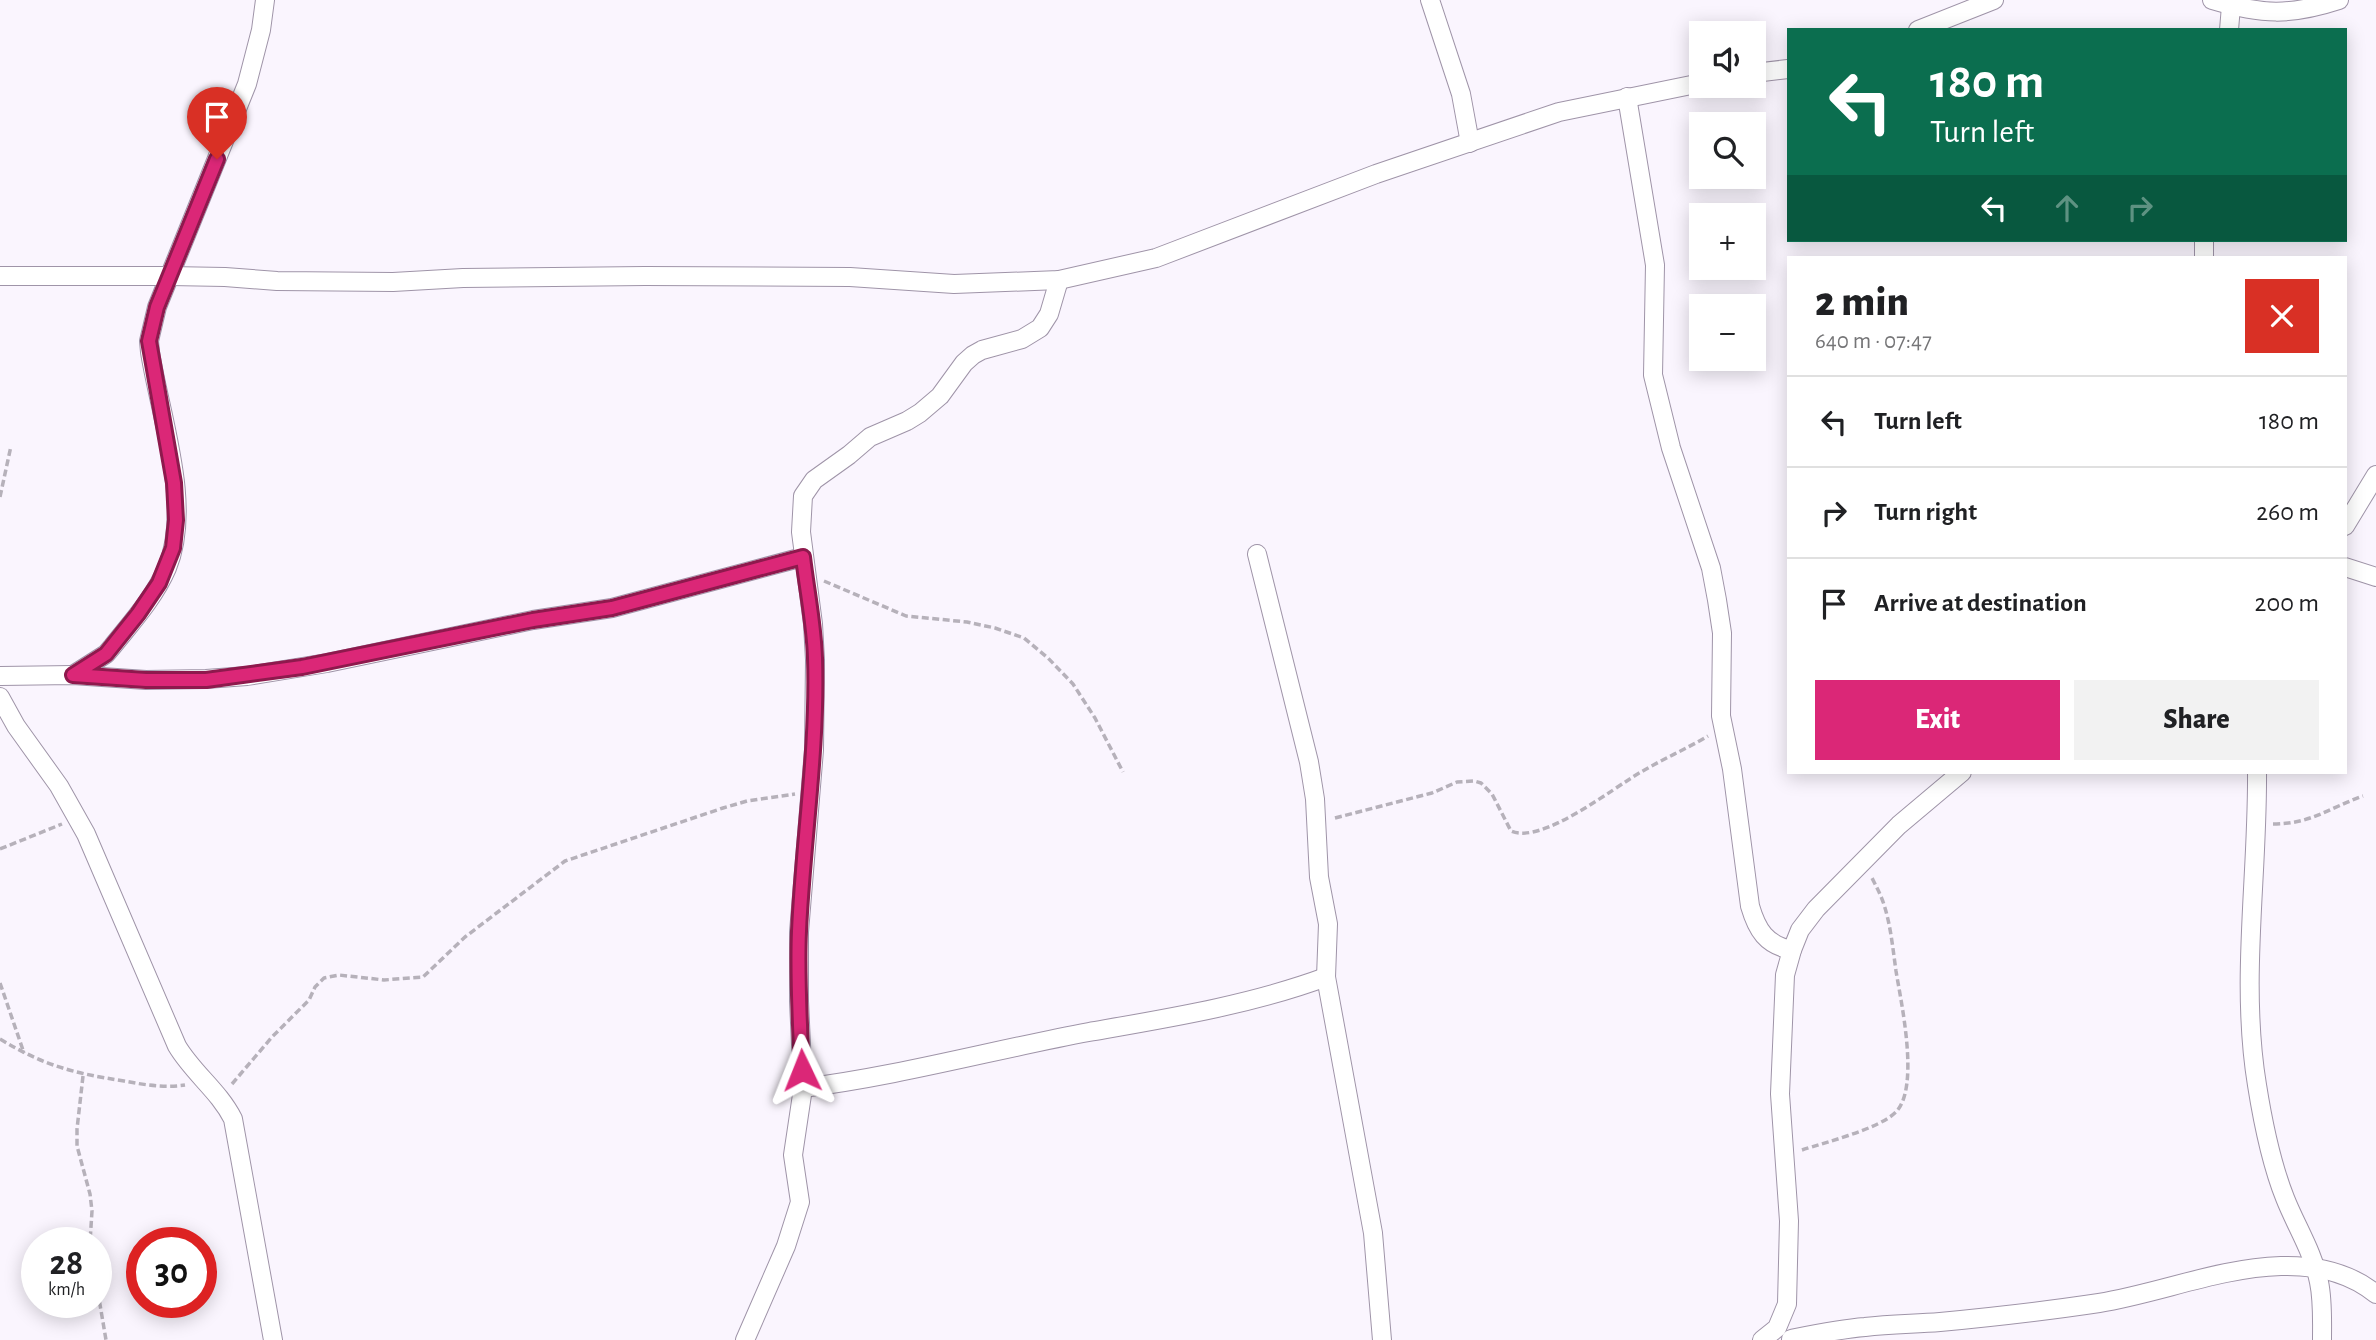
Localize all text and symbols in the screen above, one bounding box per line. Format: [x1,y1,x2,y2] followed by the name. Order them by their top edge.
[1689,21,1766,371] map controls
[1689,21,1766,98] button: sound
[1815,56,1906,147] icon: left
[1930,58,2044,107] text: 180 m
[187,87,247,159] pin
[198,98,236,136] icon: arrive
[1689,112,1766,189] button: search
[1930,116,2034,148] text: Turn left
[1975,189,2013,227] icon: left
[2048,189,2086,227] icon: ahead
[2121,189,2159,227] icon: right
[1689,203,1766,280] button: +
[2245,279,2319,353] button: close
[1815,281,1909,323] text: 2 min
[1689,294,1766,371] button: −
[1815,330,1932,353] text: 640 m · 07:47
[1815,403,1853,441] icon: left
[1874,408,1962,434] text: Turn left
[2259,408,2319,434] text: 180 m
[1815,494,1853,532] icon: right
[1874,499,1977,525] text: Turn right
[2256,499,2319,525] text: 260 m
[1815,585,1853,623] icon: arrive
[1874,590,2087,616] text: Arrive at destination
[2255,590,2319,616] text: 200 m
[1815,680,2060,760] button: Exit
[2074,680,2319,760] button: Share
[765,1033,839,1107] position arrow
[126,1227,217,1318] speed limit sign: 30
[50,1246,83,1281] text: 28
[48,1281,85,1299] text: km/h

